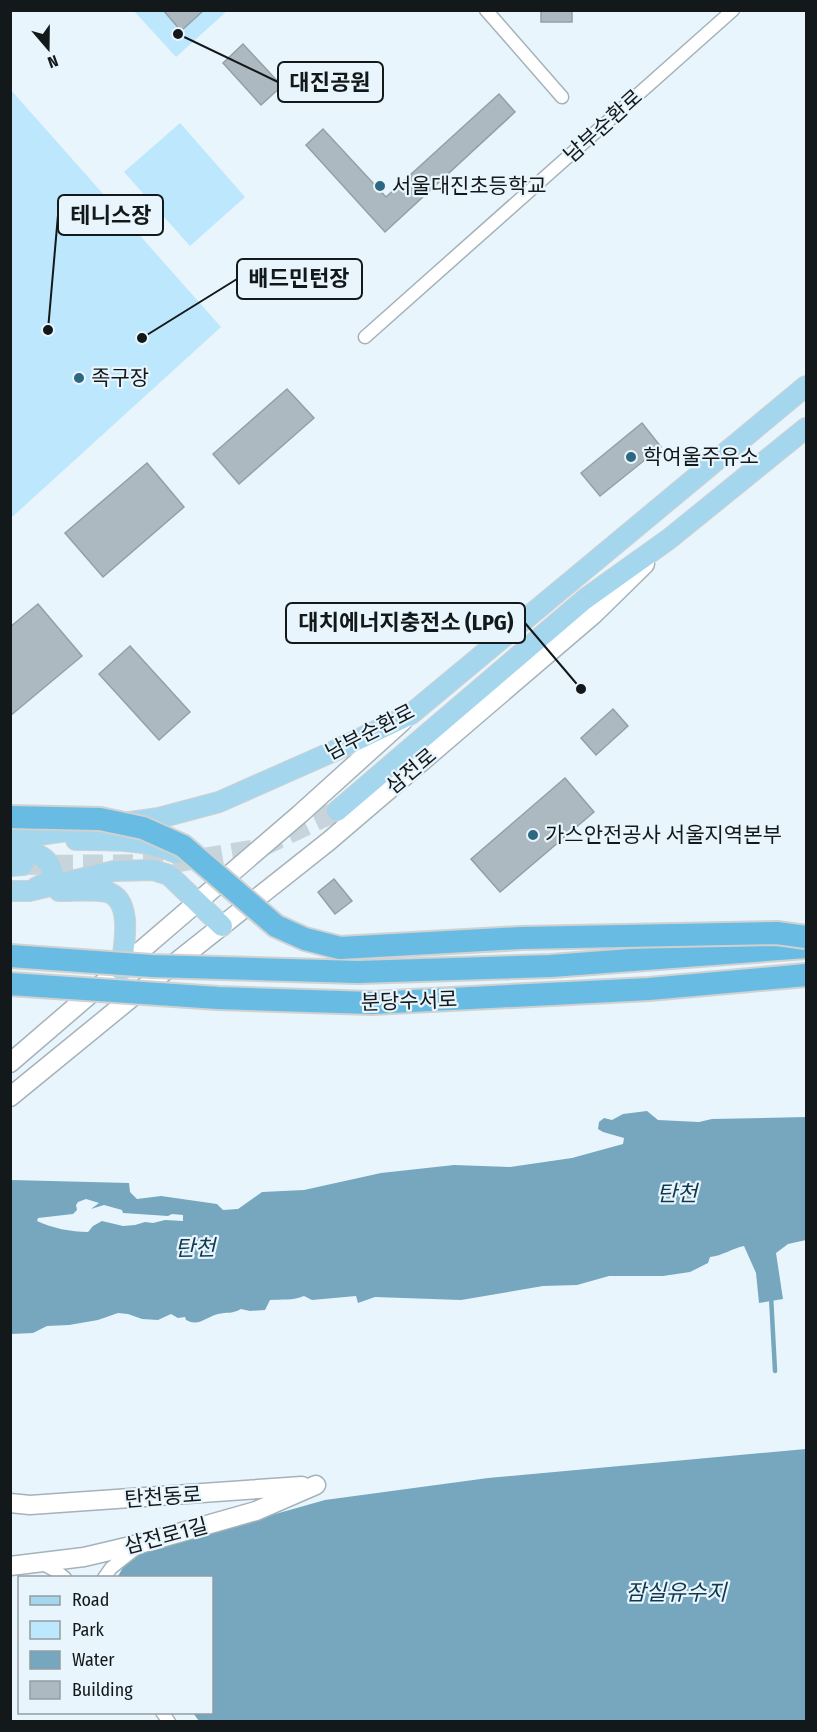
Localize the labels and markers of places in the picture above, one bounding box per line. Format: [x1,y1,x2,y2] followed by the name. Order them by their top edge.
[278,62,383,102] callout: 대진공원
[392,173,547,199] place label: 서울대진초등학교
[373,179,387,193] marker: 서울대진초등학교
[58,195,163,235] callout: 테니스장
[237,259,362,299] callout: 배드민턴장
[91,365,149,391] place label: 족구장
[72,371,86,385] marker: 족구장
[643,444,759,470] place label: 학여울주유소
[624,450,638,464] marker: 학여울주유소
[286,603,525,643] callout: 대치에너지충전소 (LPG)
[545,822,782,848] place label: 가스안전공사 서울지역본부
[526,828,540,842] marker: 가스안전공사 서울지역본부

